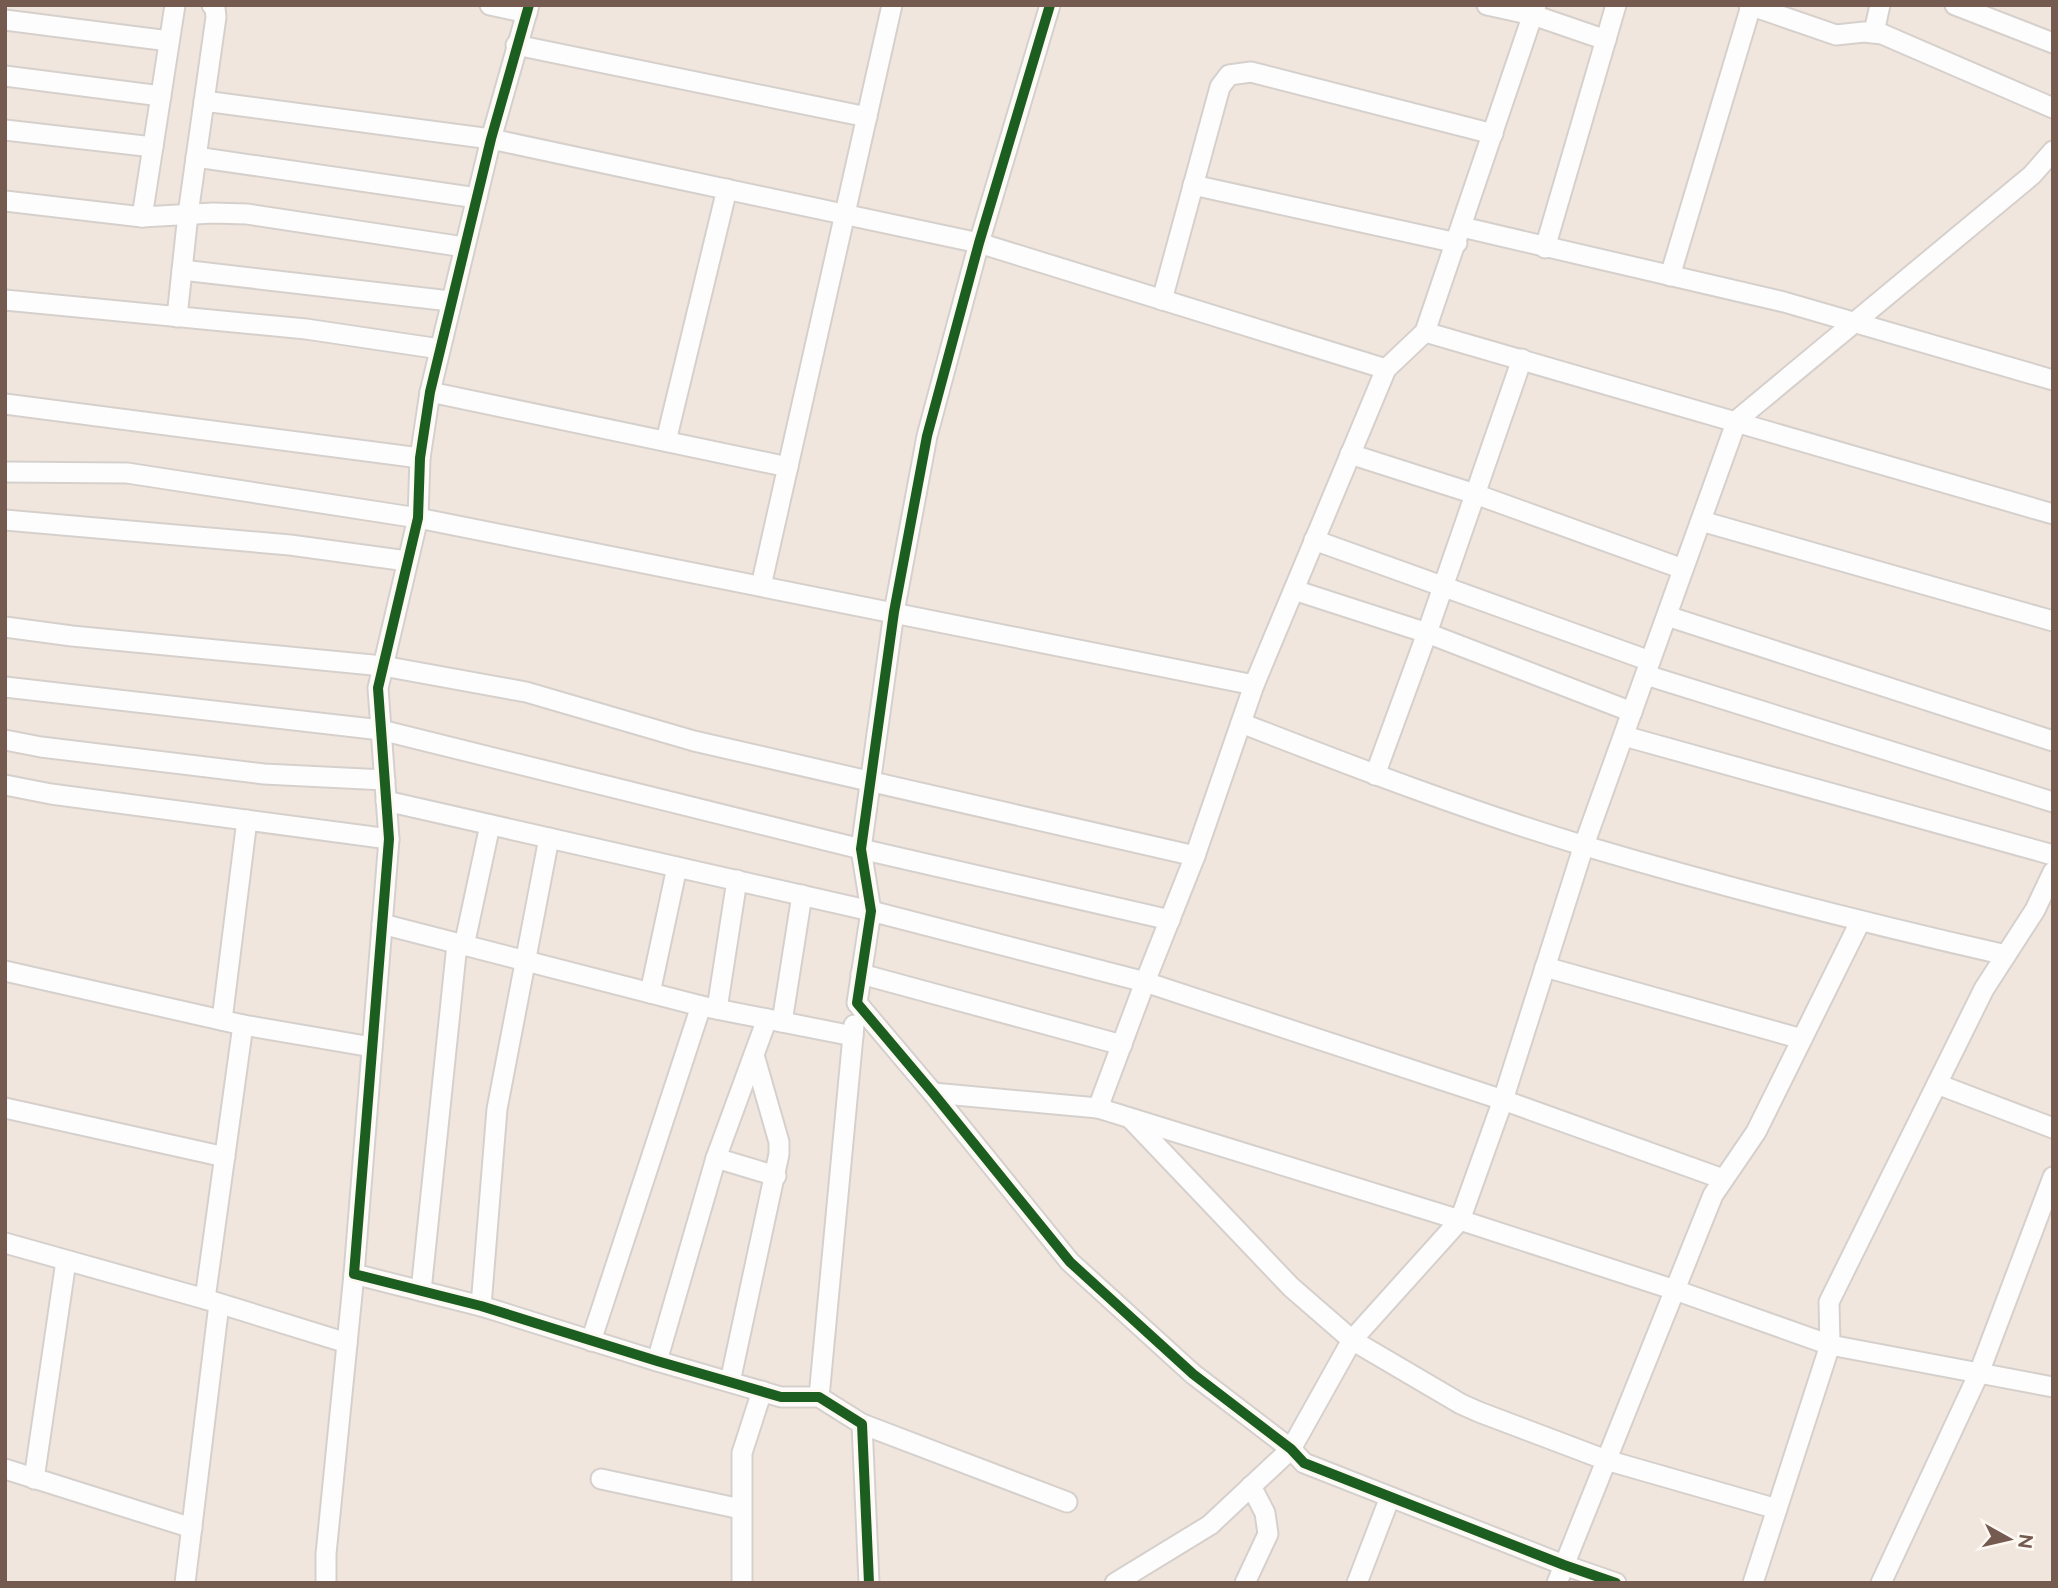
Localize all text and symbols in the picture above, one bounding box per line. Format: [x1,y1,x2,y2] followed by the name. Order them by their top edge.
[1974,1504,2044,1574] north arrow
[2014,1533,2038,1550] text: N

